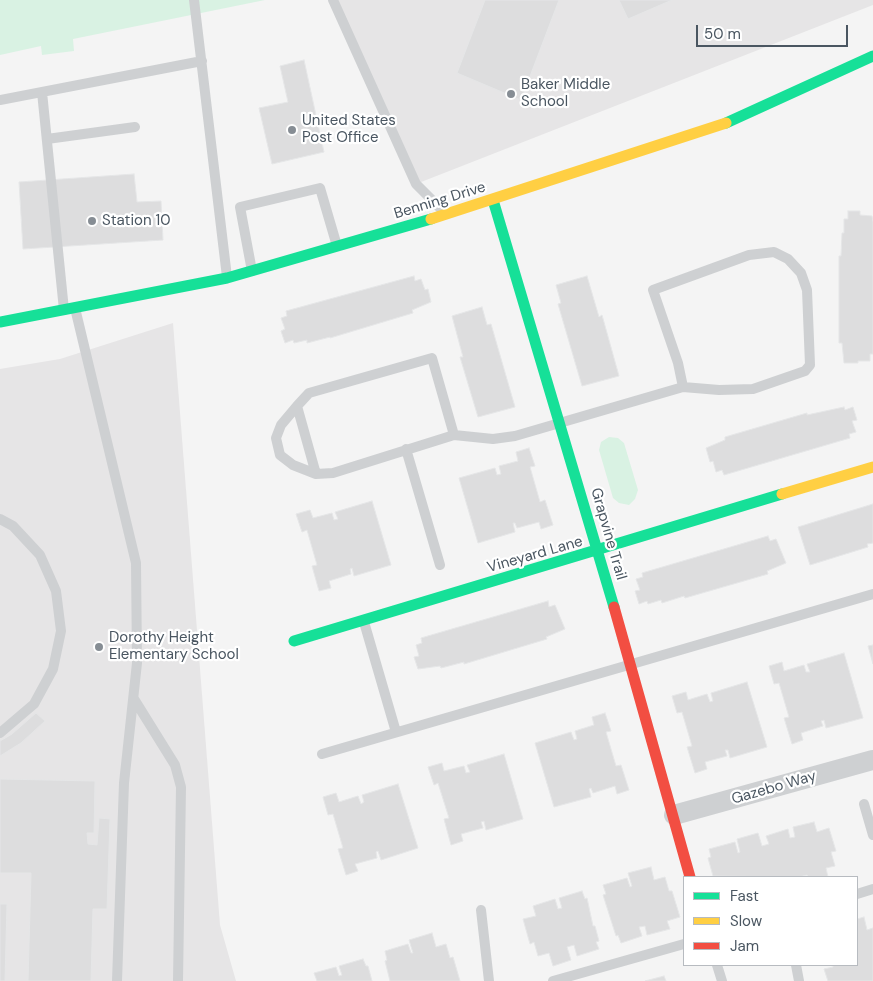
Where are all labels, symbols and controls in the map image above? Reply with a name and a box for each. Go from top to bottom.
scale bar [698,15,850,47]
text: 50 m [704,24,741,44]
place label: Baker Middle School [521,76,610,111]
marker: Baker Middle School [505,88,517,100]
place label: United States Post Office [302,112,396,147]
marker: United States Post Office [286,124,298,136]
street label: Benning Drive [392,179,488,223]
place label: Station 10 [102,212,170,230]
marker: Station 10 [86,215,98,227]
street label: Grapvine Trail [586,486,630,582]
street label: Vineyard Lane [485,533,585,577]
place label: Dorothy Height Elementary School [109,629,239,664]
marker: Dorothy Height Elementary School [93,641,105,653]
street label: Gazebo Way [730,767,818,809]
legend [683,876,858,966]
text: Fast [730,886,759,906]
text: Slow [730,911,762,931]
text: Jam [730,936,759,956]

